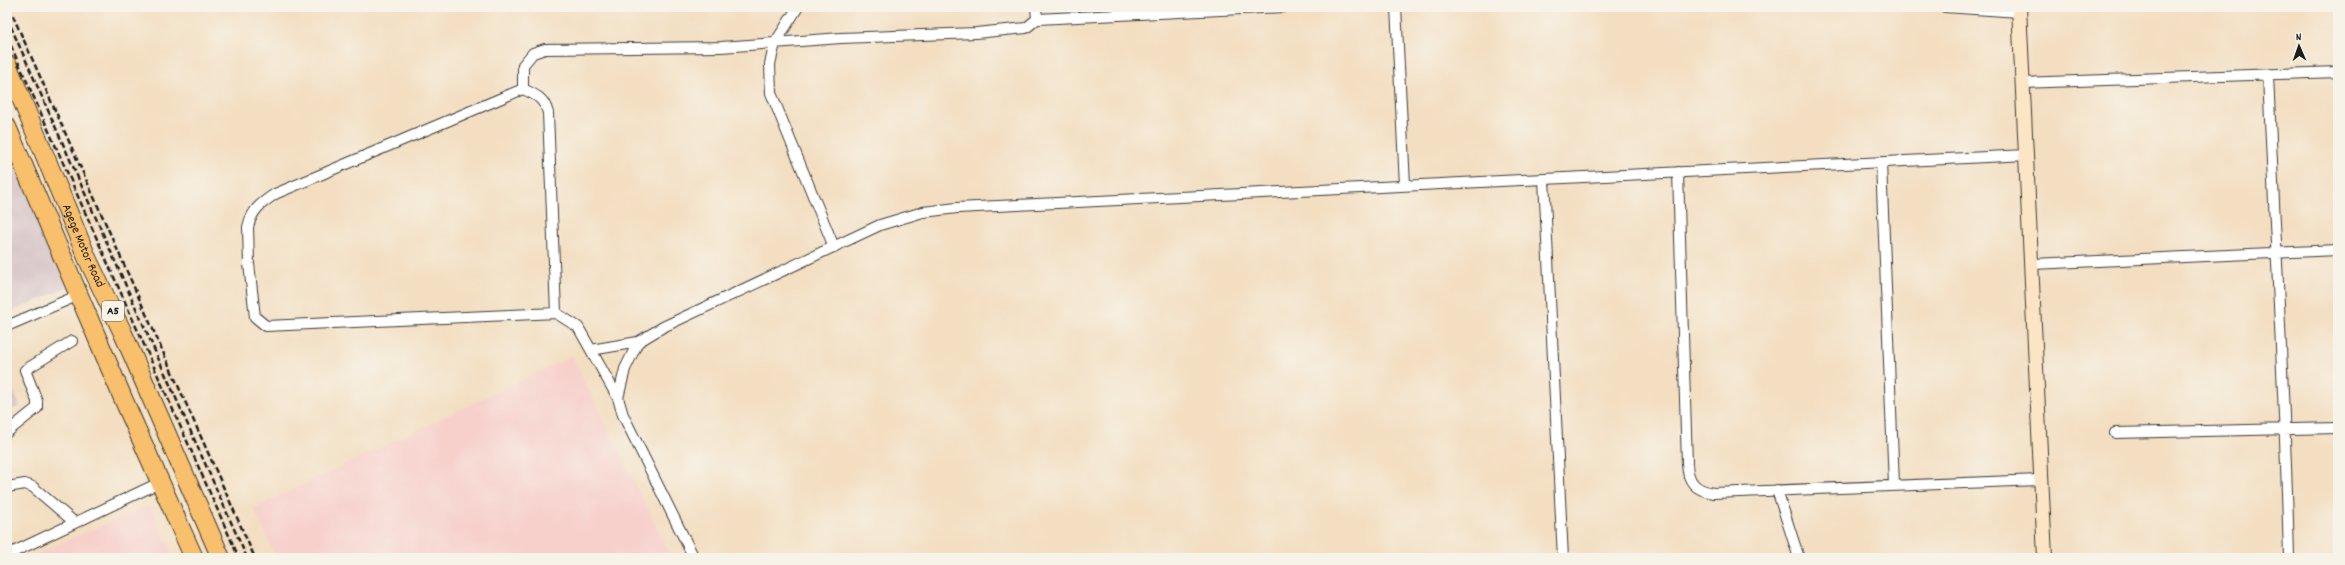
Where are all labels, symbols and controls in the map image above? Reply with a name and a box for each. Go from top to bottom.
north arrow [2279,26,2319,66]
text: N [2296,30,2302,46]
street label: Agege Motor Road [56,201,109,291]
road number: A5 [102,301,124,321]

